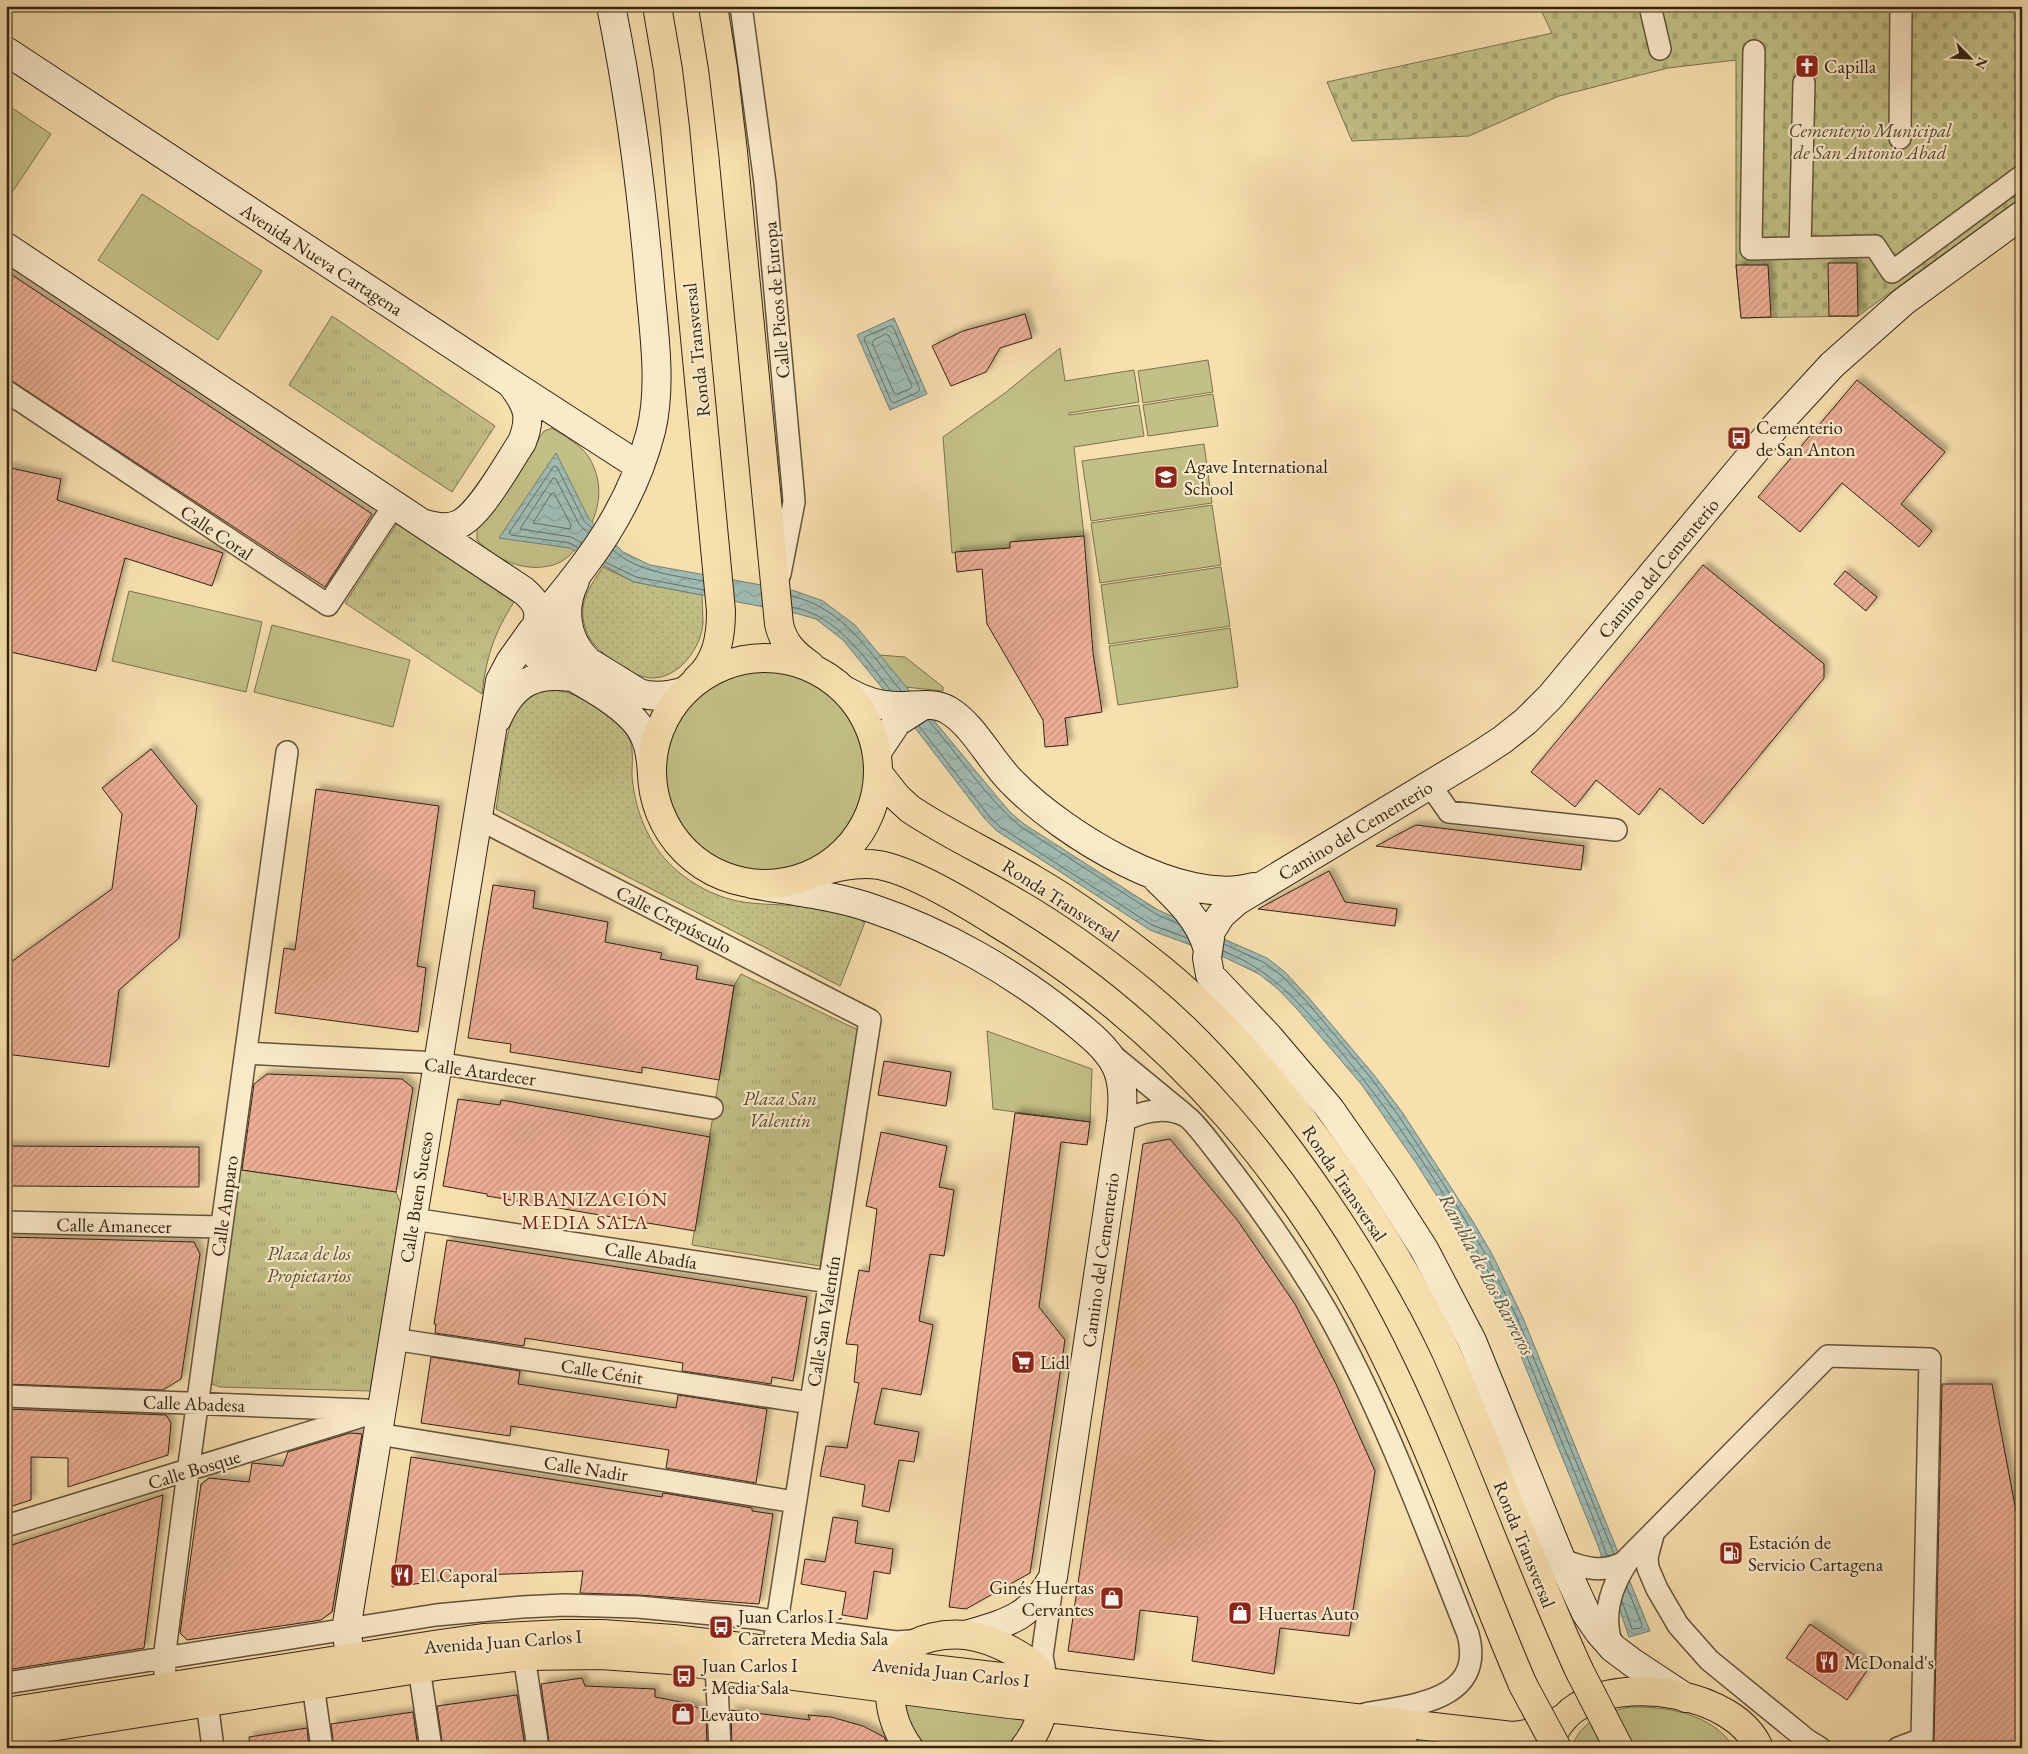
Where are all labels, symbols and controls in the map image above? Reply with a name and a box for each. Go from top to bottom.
north arrow [1946,32,1996,82]
church icon: Capilla [1794,53,1820,79]
place label: Capilla [1824,54,1877,79]
text: N [1971,54,1992,73]
park label: Cementerio Municipal de San Antonio Abad [1789,118,1952,165]
street label: Avenida Nueva Cartagena [235,197,408,322]
street label: Calle Picos de Europa [757,220,796,380]
street label: Ronda Transversal [677,281,716,418]
place label: Cementerio de San Anton [1756,415,1856,462]
bus stop icon: Cementerio de San Anton [1726,425,1752,451]
place label: Agave International School [1183,454,1328,501]
school or university icon: Agave International School [1153,464,1179,490]
street label: Camino del Cementerio [1592,493,1725,644]
street label: Calle Coral [175,499,258,566]
street label: Camino del Cementerio [1273,774,1437,886]
street label: Ronda Transversal [997,853,1124,948]
street label: Calle Crepúsculo [612,880,736,959]
street label: Calle Atardecer [423,1051,538,1092]
park label: Plaza San Valentín [743,1086,817,1133]
street label: Ronda Transversal [1297,1120,1393,1247]
street label: Calle Buen Suceso [394,1129,439,1265]
street label: Calle Amparo [205,1154,244,1258]
street label: Camino del Cementerio [1076,1171,1125,1349]
district label: URBANIZACIÓN MEDIA SALA [502,1186,668,1235]
water label: Rambla de Los Barreros [1433,1188,1541,1360]
street label: Calle Amanecer [56,1212,172,1239]
street label: Calle Abadía [603,1236,699,1275]
park label: Plaza de los Propietarios [267,1241,352,1288]
street label: Calle San Valentín [801,1254,846,1389]
supermarket icon: Lidl [1010,1349,1036,1375]
place label: Lidl [1040,1350,1070,1375]
street label: Calle Cénit [559,1353,645,1390]
street label: Calle Abadesa [142,1389,246,1418]
street label: Calle Bosque [145,1444,243,1495]
street label: Calle Nadir [542,1450,630,1488]
street label: Ronda Transversal [1488,1477,1562,1612]
place label: Estación de Servicio Cartagena [1748,1530,1884,1577]
fuel station icon: Estación de Servicio Cartagena [1718,1540,1744,1566]
restaurant icon: El Caporal [389,1562,415,1588]
place label: El Caporal [420,1563,498,1588]
place label: Ginés Huertas Cervantes [989,1575,1094,1622]
shop icon: Ginés Huertas Cervantes [1099,1585,1125,1611]
shop icon: Huertas Auto [1227,1600,1253,1626]
place label: Huertas Auto [1258,1601,1359,1626]
place label: Juan Carlos I - Carretera Media Sala [736,1604,889,1651]
bus stop icon: Juan Carlos I - Carretera Media Sala [708,1614,734,1640]
street label: Avenida Juan Carlos I [422,1623,583,1660]
restaurant icon: McDonald's [1814,1649,1840,1675]
place label: McDonald's [1844,1650,1934,1675]
street label: Avenida Juan Carlos I [870,1652,1032,1693]
place label: Juan Carlos I - Media Sala [700,1653,798,1700]
bus stop icon: Juan Carlos I - Media Sala [671,1663,697,1689]
shop icon: Levauto [670,1701,696,1727]
place label: Levauto [700,1702,760,1727]

